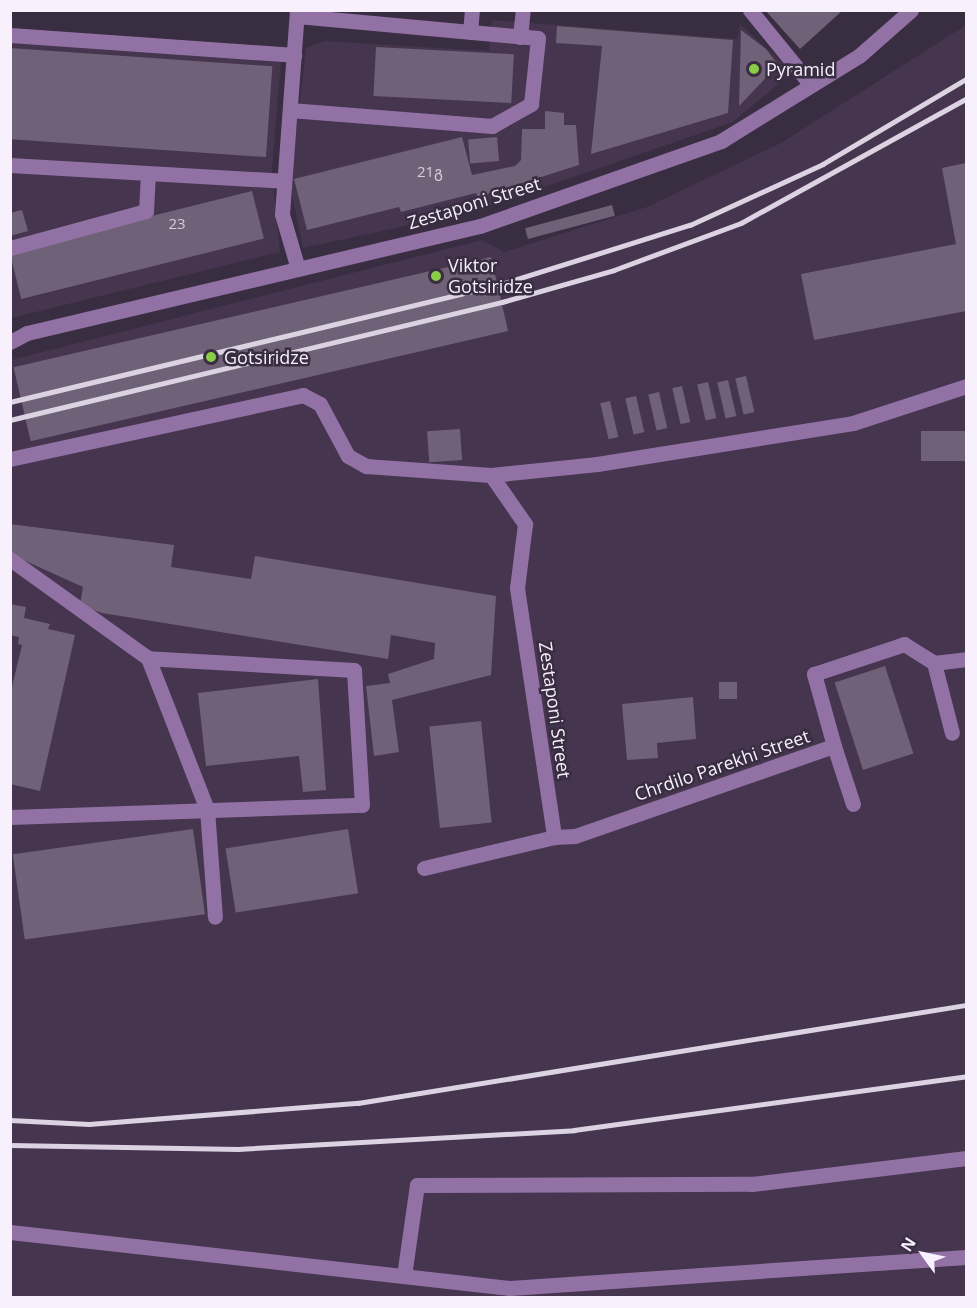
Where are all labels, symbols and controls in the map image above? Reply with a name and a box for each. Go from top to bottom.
place label: Pyramid [766,58,835,80]
marker: Pyramid [747,62,761,76]
house number: 21გ [417,163,443,181]
street label: Zestaponi Street [405,173,543,233]
house number: 23 [168,215,186,233]
place label: Viktor Gotsiridze [448,255,533,298]
marker: Viktor Gotsiridze [429,269,443,283]
place label: Gotsiridze [224,346,309,368]
marker: Gotsiridze [202,348,220,366]
street label: Zestaponi Street [535,640,575,780]
street label: Chrdilo Parekhi Street [632,725,812,805]
north arrow [893,1224,953,1284]
text: N [895,1233,921,1256]

